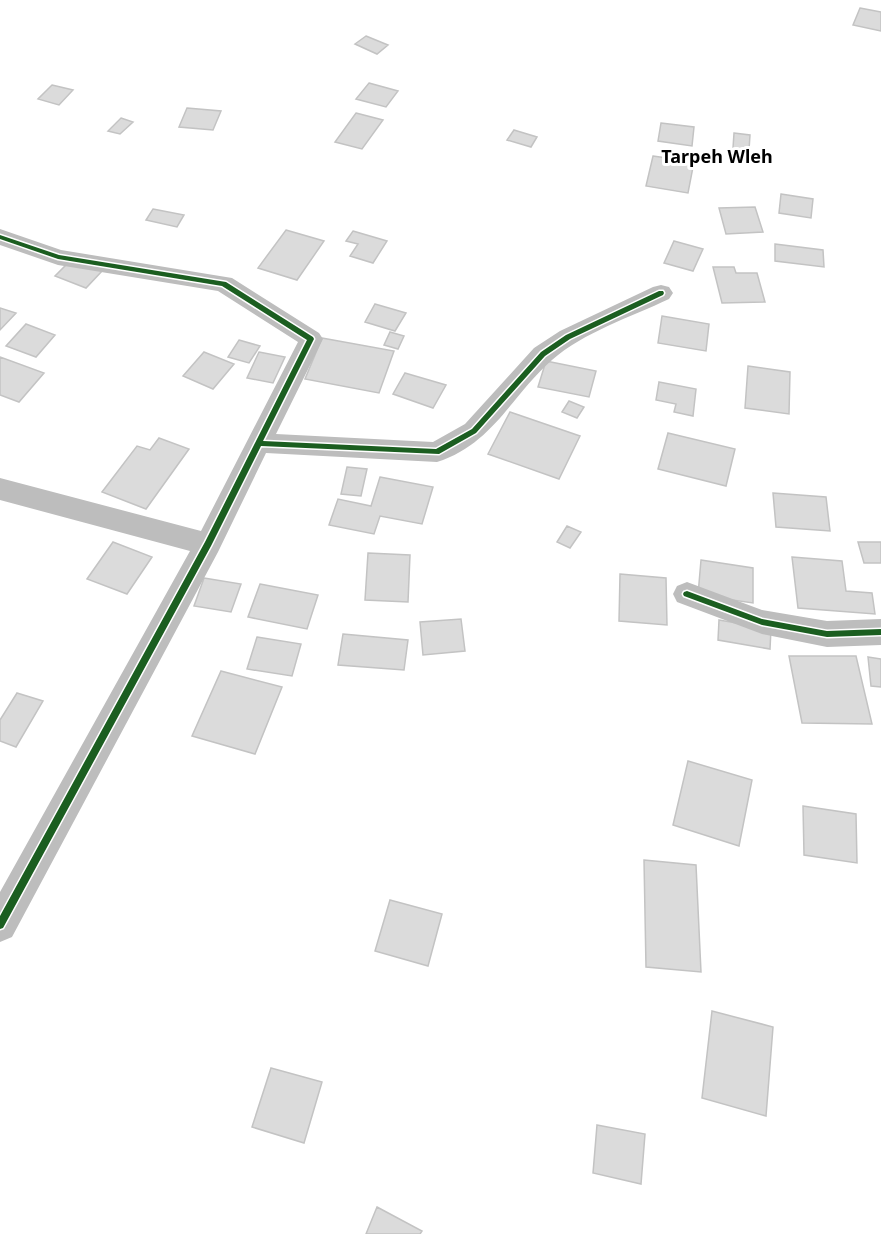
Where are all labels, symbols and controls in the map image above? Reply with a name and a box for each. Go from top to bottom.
district label: Tarpeh Wleh [661,144,773,168]

